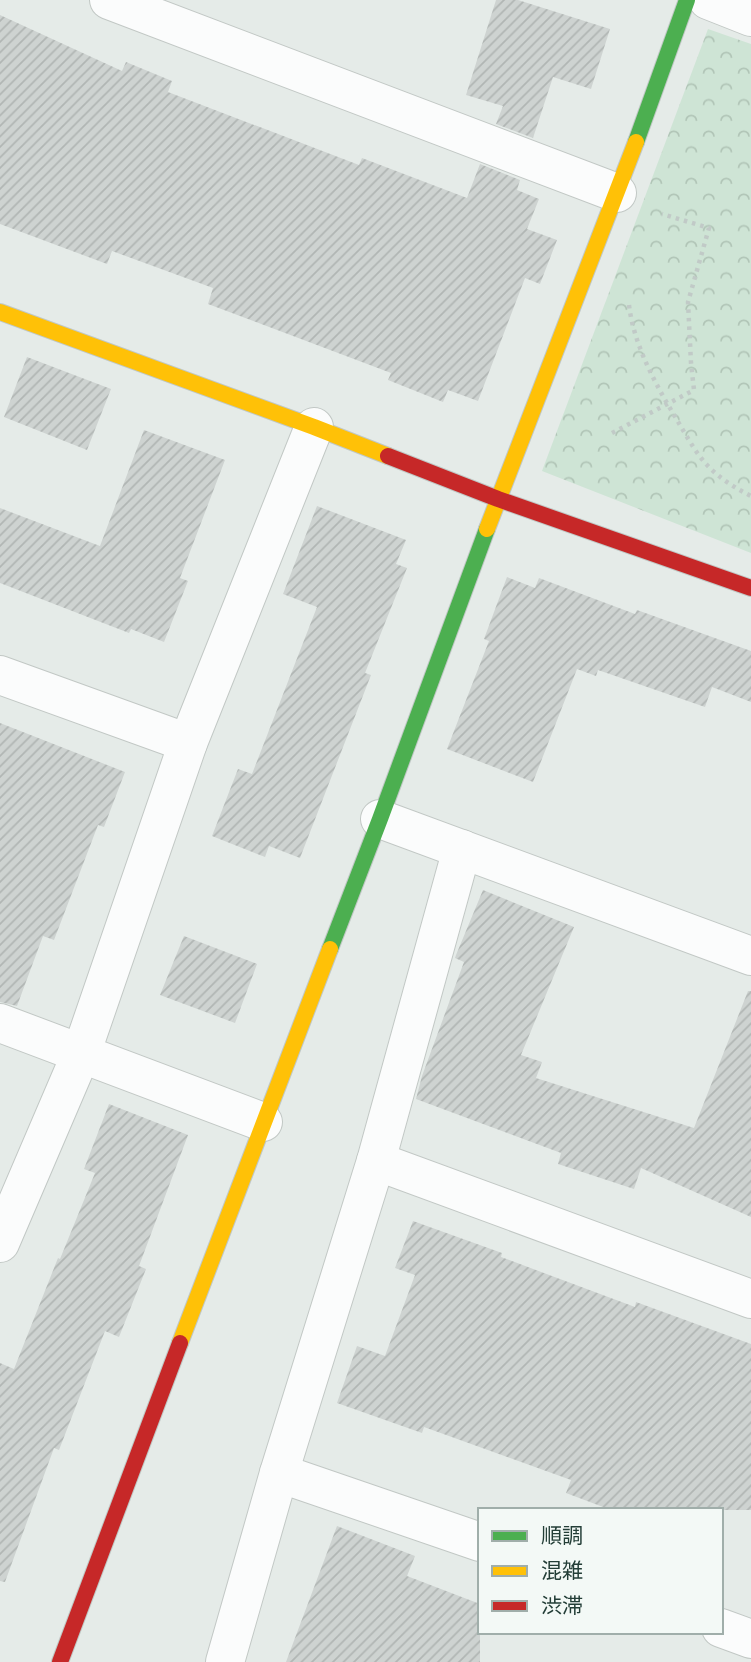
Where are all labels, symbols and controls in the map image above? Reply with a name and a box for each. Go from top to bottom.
legend [478,1508,723,1634]
text: 順調 [541,1521,583,1550]
text: 混雑 [541,1556,583,1585]
text: 渋滞 [541,1591,583,1620]

